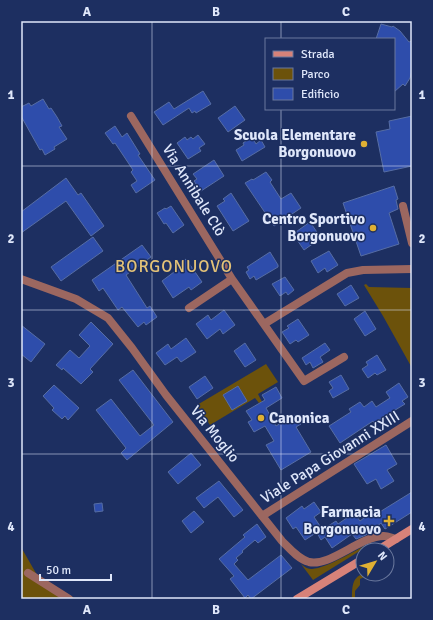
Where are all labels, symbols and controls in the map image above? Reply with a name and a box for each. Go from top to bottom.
text: A [83,4,92,20]
text: B [212,4,220,20]
text: C [342,4,350,20]
legend [265,38,395,110]
text: Strada [301,47,335,62]
text: Parco [301,67,330,82]
text: 1 [7,87,15,103]
text: Edificio [301,87,339,102]
text: 1 [418,87,426,103]
place label: Scuola Elementare Borgonuovo [234,126,356,161]
marker: Scuola Elementare Borgonuovo [359,139,369,149]
street label: Via Annibale Clò [159,141,230,239]
place label: Centro Sportivo Borgonuovo [262,210,365,245]
marker: Centro Sportivo Borgonuovo [368,223,378,233]
text: 2 [7,231,15,247]
text: 2 [418,231,426,247]
district label: BORGONUOVO [115,256,233,277]
text: 3 [7,375,15,391]
text: 3 [418,375,426,391]
street label: Via Moglio [187,402,243,466]
street label: Viale Papa Giovanni XXIII [257,407,403,507]
place label: Canonica [269,409,330,427]
marker: Canonica [256,413,266,423]
place label: Farmacia Borgonuovo [303,503,381,538]
marker: Farmacia Borgonuovo [384,516,394,526]
text: 4 [7,519,15,535]
text: 4 [418,519,426,535]
north arrow [355,542,395,582]
text: N [375,549,390,563]
scale bar [40,556,111,582]
text: 50 m [46,563,71,578]
text: A [83,602,92,618]
text: B [212,602,220,618]
text: C [342,602,350,618]

